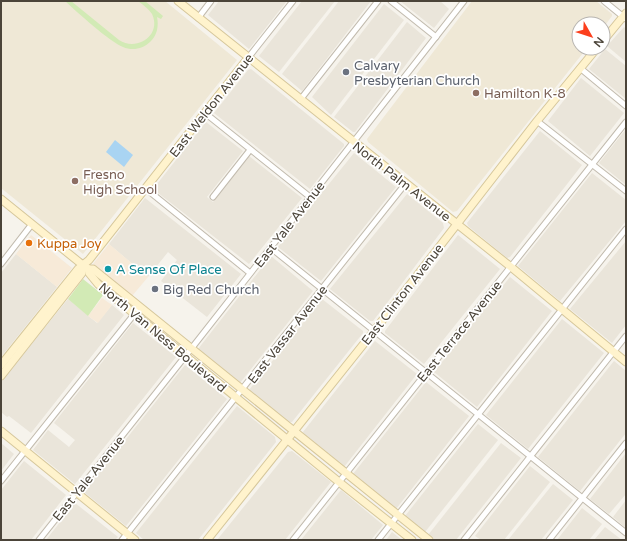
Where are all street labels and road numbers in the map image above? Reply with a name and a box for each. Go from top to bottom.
street label: East Weldon Avenue [166,51,257,161]
street label: North Palm Avenue [349,138,454,225]
street label: East Yale Avenue [251,178,328,271]
street label: East Clinton Avenue [358,241,447,348]
street label: East Terrace Avenue [414,278,506,386]
street label: North Van Ness Boulevard [95,280,230,396]
street label: East Vassar Avenue [244,282,331,387]
street label: East Yale Avenue [49,433,128,525]

